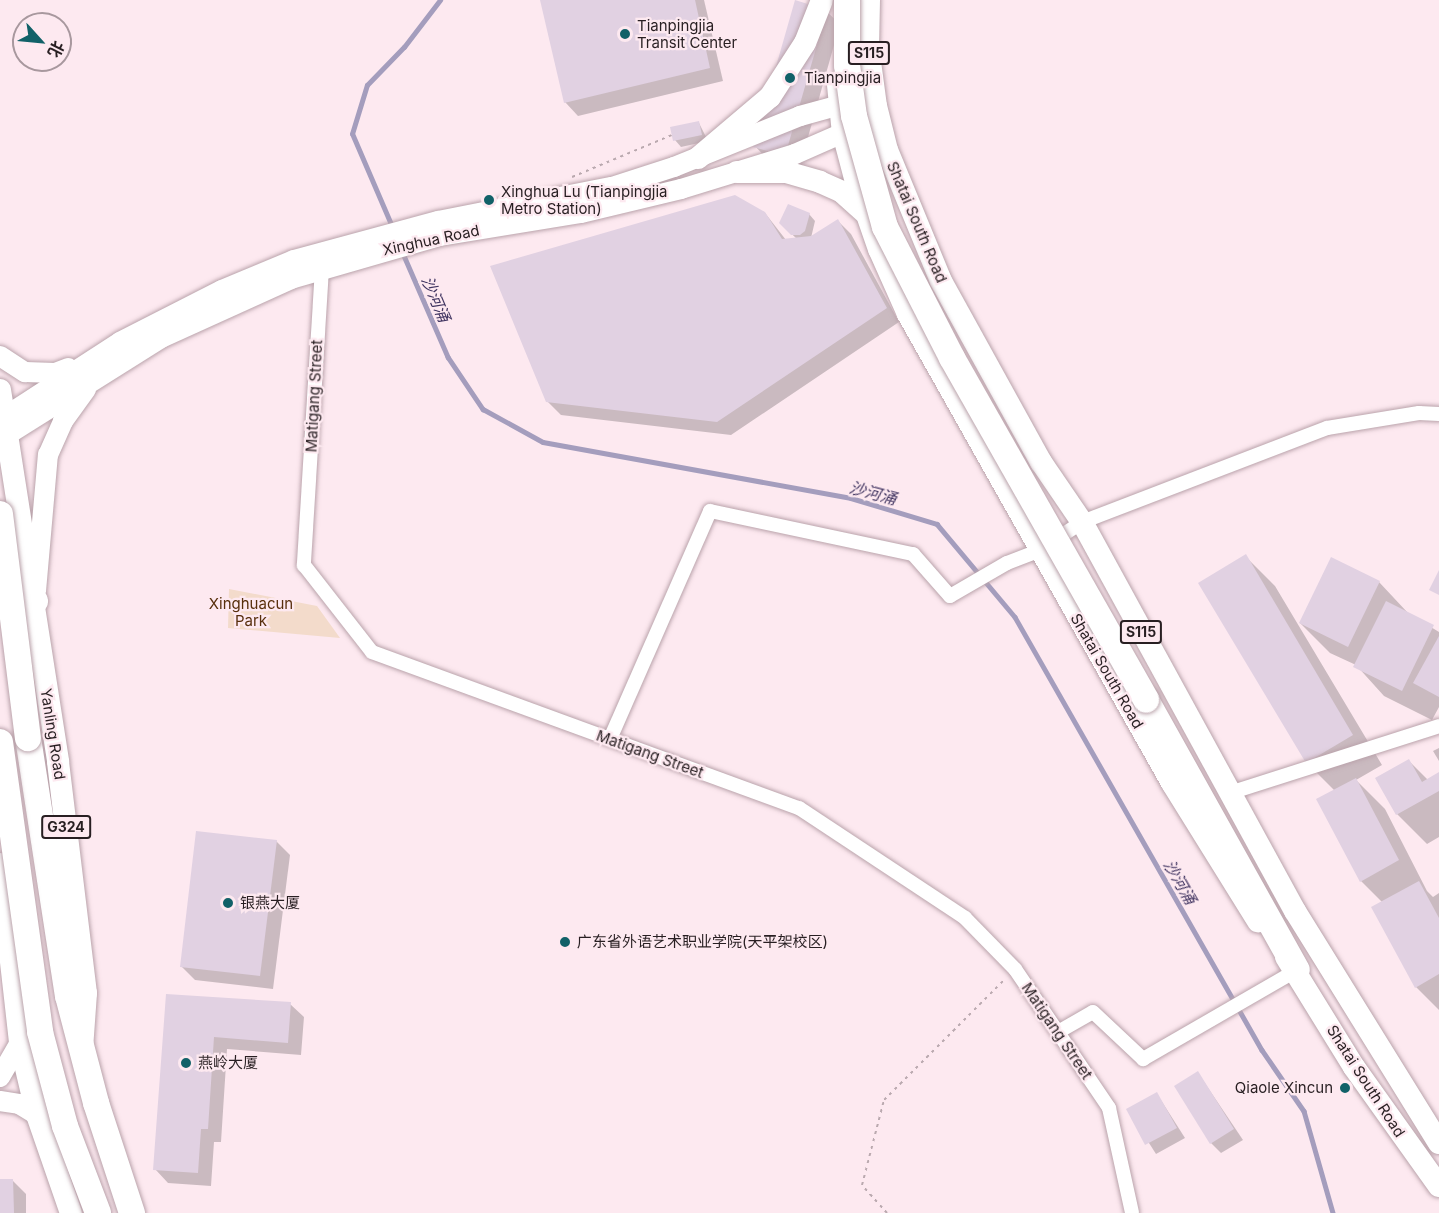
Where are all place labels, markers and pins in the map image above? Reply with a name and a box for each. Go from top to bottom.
place label: Tianpingjia Transit Center [637,16,737,51]
marker: Tianpingjia Transit Center [618,27,632,41]
marker: Tianpingjia [781,69,799,87]
place label: Tianpingjia [804,69,881,87]
place label: Xinghua Lu (Tianpingjia Metro Station) [501,182,668,217]
marker: Xinghua Lu (Tianpingjia Metro Station) [482,193,496,207]
place label: 银燕大厦 [240,894,300,912]
marker: 银燕大厦 [221,896,235,910]
place label: 广东省外语艺术职业学院(天平架校区) [577,933,828,951]
marker: 广东省外语艺术职业学院(天平架校区) [558,935,572,949]
place label: 燕岭大厦 [198,1054,258,1072]
marker: 燕岭大厦 [179,1056,193,1070]
place label: Qiaole Xincun [1235,1079,1333,1097]
marker: Qiaole Xincun [1338,1081,1352,1095]

